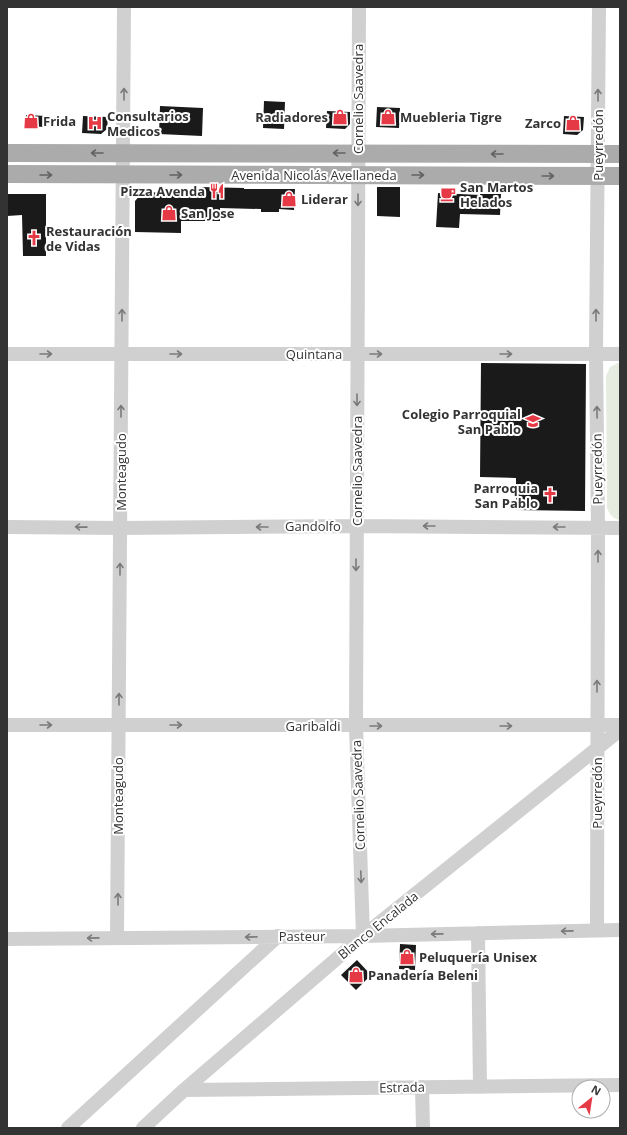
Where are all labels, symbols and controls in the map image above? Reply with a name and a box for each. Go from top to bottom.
street label: Cornelio Saavedra [349,44,367,154]
one-way arrow [120,88,127,101]
one-way arrow [594,89,602,102]
place label: Consultarios Medicos [107,107,189,140]
place label: Radiadores [255,108,328,126]
shop icon: Radiadores [331,108,349,126]
shop icon: Muebleria Tigre [379,108,397,126]
place label: Muebleria Tigre [400,108,502,126]
street label: Pueyrredón [589,109,607,181]
shop icon: Frida [22,112,40,130]
place label: Frida [43,112,76,130]
hospital icon: Consultarios Medicos [86,114,104,132]
place label: Zarco [525,114,561,132]
shop icon: Zarco [564,114,582,132]
one-way arrow [91,149,104,157]
one-way arrow [333,149,346,157]
one-way arrow [491,150,504,158]
street label: Avenida Nicolás Avellaneda [231,166,397,184]
one-way arrow [39,171,52,179]
one-way arrow [169,171,182,179]
one-way arrow [411,171,424,179]
one-way arrow [541,172,554,180]
place label: San Martos Helados [460,178,533,211]
place label: Pizza Avenda [120,182,205,200]
restaurant icon: Pizza Avenda [208,182,226,200]
cafe icon: San Martos Helados [439,185,457,203]
shop icon: Liderar [280,190,298,208]
place label: Liderar [301,190,348,208]
one-way arrow [354,193,362,206]
shop icon: San Jose [160,204,178,222]
place label: San Jose [181,204,235,222]
place label: Restauración de Vidas [46,222,132,255]
church icon: Restauración de Vidas [25,229,43,247]
one-way arrow [118,309,126,322]
one-way arrow [592,309,600,322]
street label: Quintana [286,345,342,363]
one-way arrow [39,350,52,358]
one-way arrow [169,350,182,358]
one-way arrow [369,350,382,358]
one-way arrow [499,350,512,358]
one-way arrow [353,393,361,406]
one-way arrow [117,405,125,418]
place label: Colegio Parroquial San Pablo [402,405,521,438]
one-way arrow [593,406,601,419]
school or university icon: Colegio Parroquial San Pablo [524,412,542,430]
street label: Cornelio Saavedra [348,416,366,526]
street label: Monteagudo [112,433,130,511]
street label: Pueyrredón [587,433,607,505]
place label: Parroquia San Pablo [474,479,538,512]
church icon: Parroquia San Pablo [541,486,559,504]
street label: Gandolfo [285,517,341,535]
one-way arrow [423,522,436,530]
one-way arrow [75,523,88,531]
one-way arrow [256,523,269,531]
one-way arrow [553,523,566,531]
one-way arrow [594,550,602,563]
one-way arrow [352,558,360,571]
one-way arrow [116,563,124,576]
one-way arrow [593,680,601,693]
one-way arrow [115,693,123,706]
street label: Garibaldi [286,717,340,735]
one-way arrow [39,721,52,729]
one-way arrow [169,721,182,729]
one-way arrow [369,722,382,730]
one-way arrow [499,722,512,730]
street label: Cornelio Saavedra [347,740,369,850]
street label: Monteagudo [109,757,127,835]
street label: Pueyrredón [588,757,606,829]
one-way arrow [358,870,365,883]
street label: Blanco Encalada [334,887,422,963]
one-way arrow [114,893,122,906]
street label: Pasteur [279,927,326,945]
one-way arrow [561,927,574,935]
one-way arrow [431,930,444,938]
one-way arrow [245,933,258,940]
one-way arrow [87,934,100,942]
shop icon: Peluquería Unisex [398,948,416,966]
place label: Peluquería Unisex [419,948,537,966]
shop icon: Panadería Beleni [347,966,365,984]
place label: Panadería Beleni [368,966,478,984]
street label: Estrada [379,1078,425,1096]
north arrow [571,1079,611,1119]
text: N [589,1081,604,1099]

